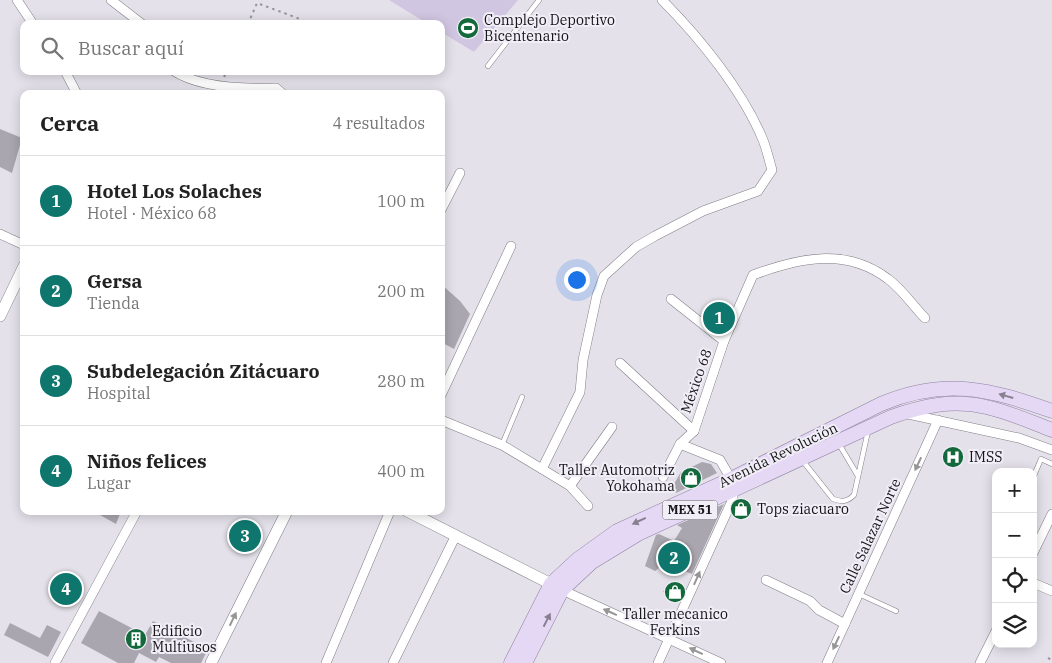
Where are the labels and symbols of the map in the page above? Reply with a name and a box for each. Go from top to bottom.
place label: Complejo Deportivo Bicentenario [484,11,615,45]
sports icon: Complejo Deportivo Bicentenario [456,16,480,40]
your location [564,267,590,293]
pin: 1 [703,299,735,337]
street label: México 68 [677,346,715,416]
one-way arrow [998,391,1013,399]
street label: Avenida Revolución [716,418,840,492]
hospital icon: IMSS [941,445,965,469]
place label: IMSS [969,448,1002,466]
one-way arrow [914,457,922,471]
place label: Taller Automotriz Yokohama [559,461,675,495]
shop icon: Taller Automotriz Yokohama [679,466,703,490]
street label: Calle Salazar Norte [835,475,905,597]
shop icon: Tops ziacuaro [729,497,753,521]
road number: MEX 51 [662,500,718,520]
place label: Tops ziacuaro [757,500,849,518]
pin: 3 [229,517,261,555]
one-way arrow [632,517,646,525]
pin: 2 [658,539,690,577]
pin: 4 [50,570,82,608]
one-way arrow [694,571,702,585]
shop icon: Taller mecanico Ferkins [663,580,687,604]
place label: Taller mecanico Ferkins [622,605,728,639]
one-way arrow [603,607,617,615]
one-way arrow [229,612,237,627]
one-way arrow [543,612,551,627]
place label: Edificio Multiusos [152,622,217,656]
building icon: Edificio Multiusos [124,627,148,651]
one-way arrow [831,636,839,650]
one-way arrow [689,647,703,655]

